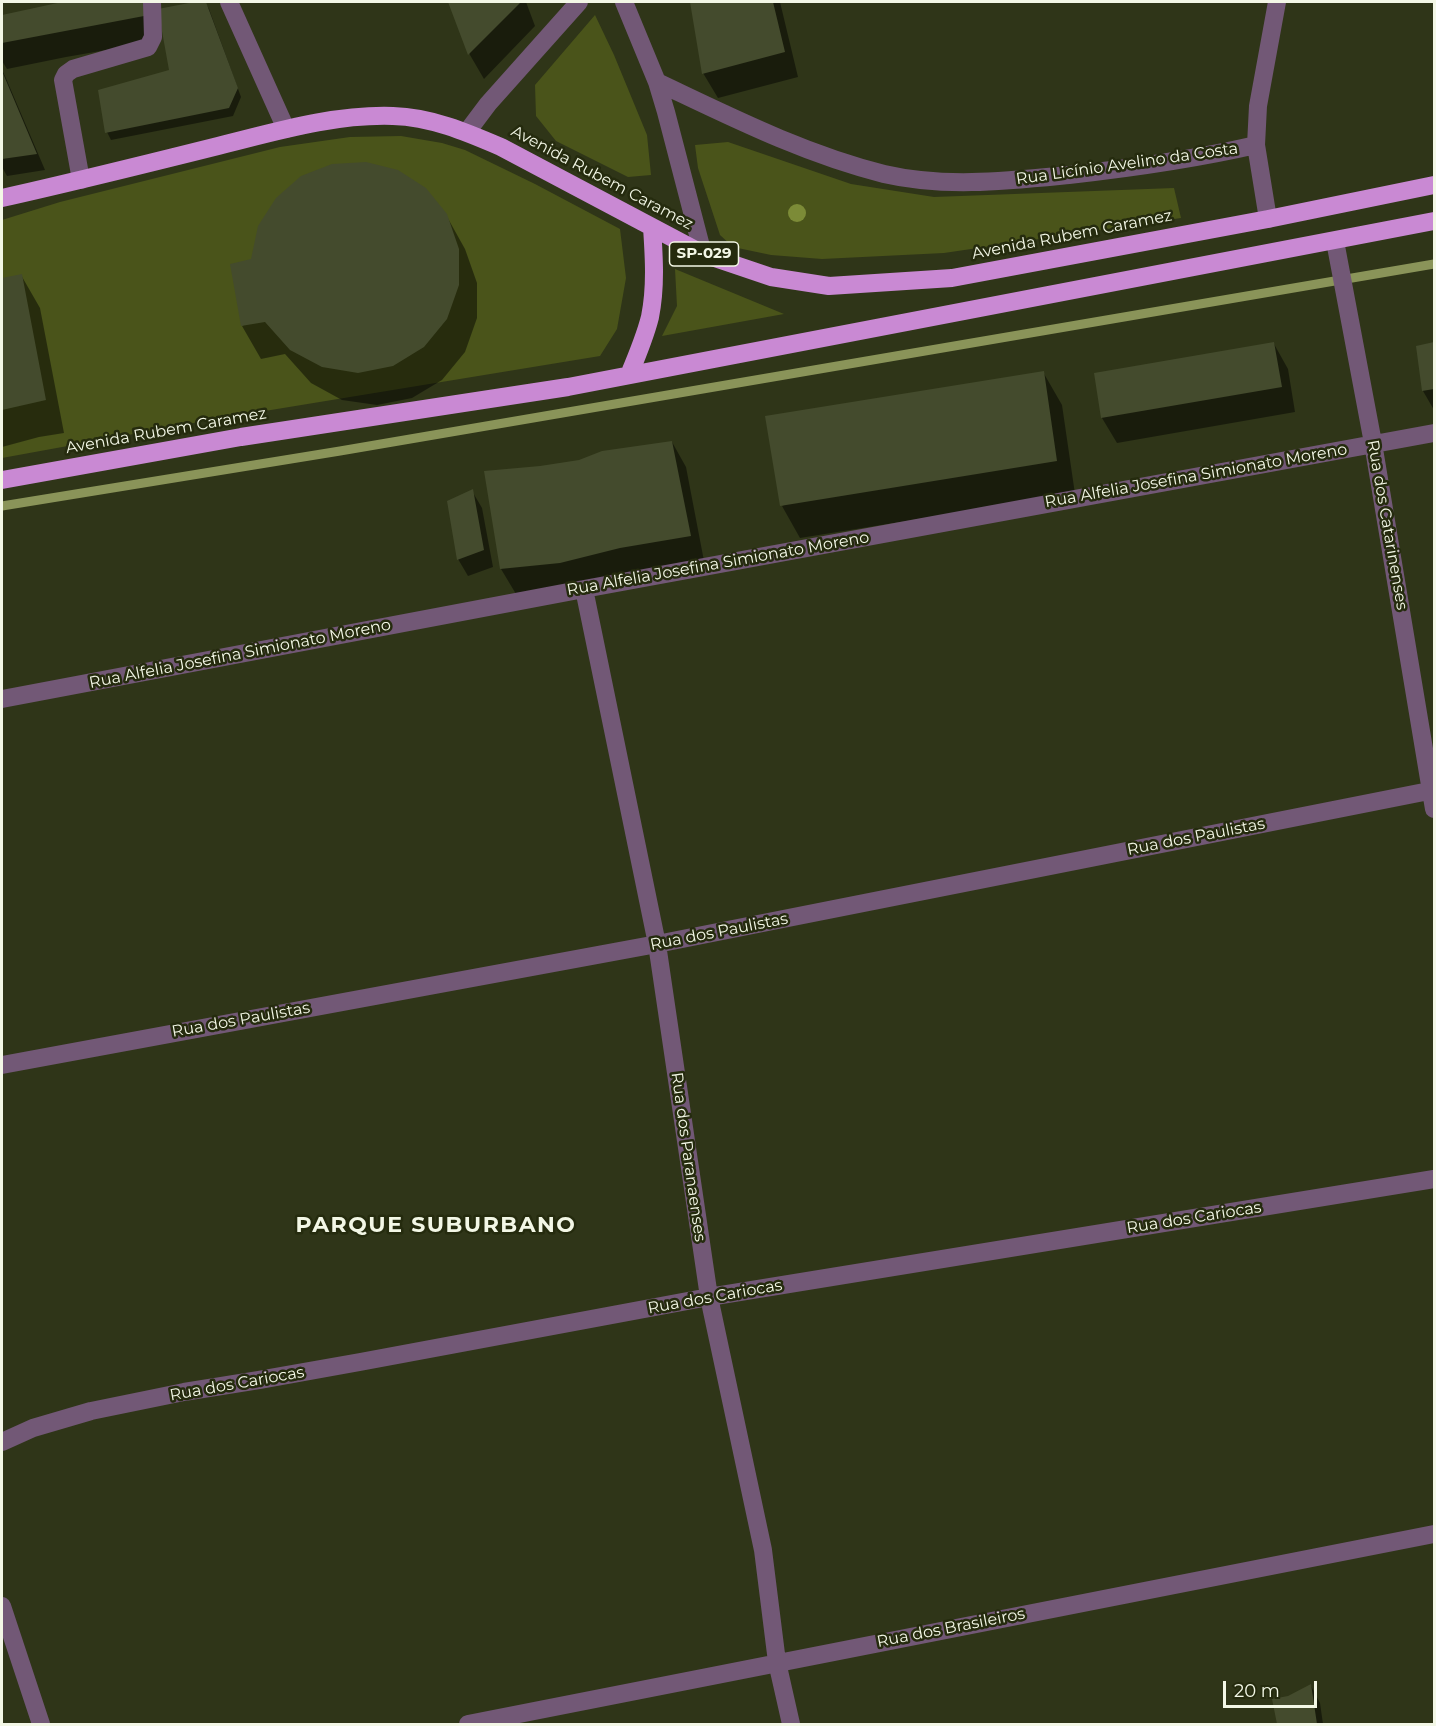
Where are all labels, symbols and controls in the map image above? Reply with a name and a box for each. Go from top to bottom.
street label: Avenida Rubem Caramez [508,122,696,234]
street label: Rua Licínio Avelino da Costa [1015,139,1239,189]
street label: Avenida Rubem Caramez [970,206,1174,264]
road number: SP-029 [670,242,738,266]
street label: Avenida Rubem Caramez [64,404,268,458]
street label: Rua dos Catarinenses [1363,439,1411,611]
street label: Rua Alfelia Josefina Simionato Moreno [1043,440,1349,512]
street label: Rua Alfelia Josefina Simionato Moreno [565,528,871,600]
street label: Rua Alfelia Josefina Simionato Moreno [88,615,392,693]
street label: Rua dos Paulistas [1125,814,1267,860]
street label: Rua dos Paulistas [648,909,790,955]
street label: Rua dos Paulistas [170,998,312,1042]
street label: Rua dos Paranaenses [667,1071,709,1243]
street label: Rua dos Cariocas [1125,1198,1263,1238]
district label: PARQUE SUBURBANO [296,1213,576,1239]
street label: Rua dos Cariocas [646,1276,784,1318]
street label: Rua dos Cariocas [168,1363,306,1405]
street label: Rua dos Brasileiros [875,1604,1027,1652]
scale bar [1226,1669,1320,1707]
text: 20 m [1234,1680,1280,1702]

